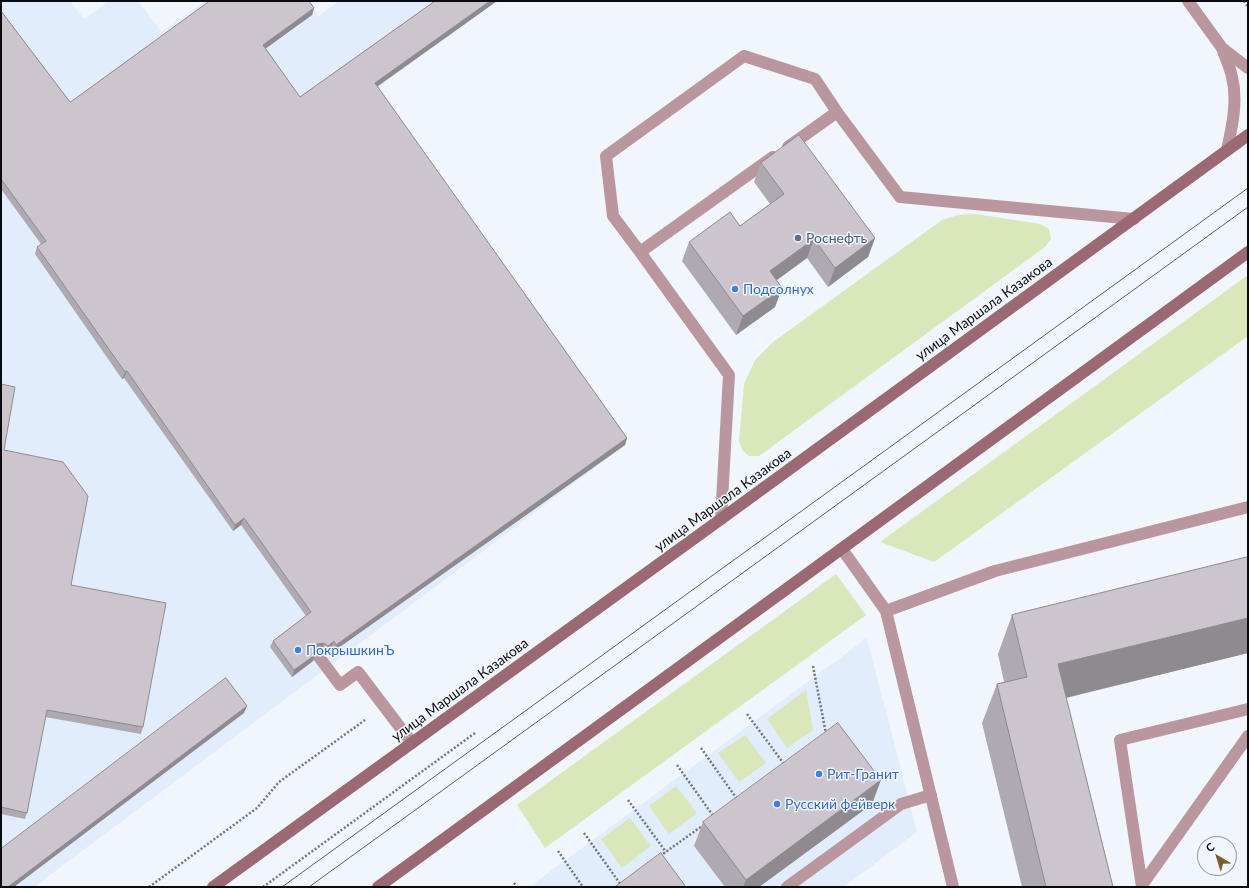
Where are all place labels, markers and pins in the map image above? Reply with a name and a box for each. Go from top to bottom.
place label: Роснефть [806,230,867,246]
marker: Роснефть [793,233,803,243]
place label: Подсолнух [743,281,814,297]
marker: Подсолнух [730,284,740,294]
place label: ПокрышкинЪ [306,642,394,658]
marker: ПокрышкинЪ [293,645,303,655]
place label: Рит-Гранит [827,766,899,782]
marker: Рит-Гранит [814,769,824,779]
place label: Русский фейверк [785,796,895,812]
marker: Русский фейверк [772,799,782,809]

